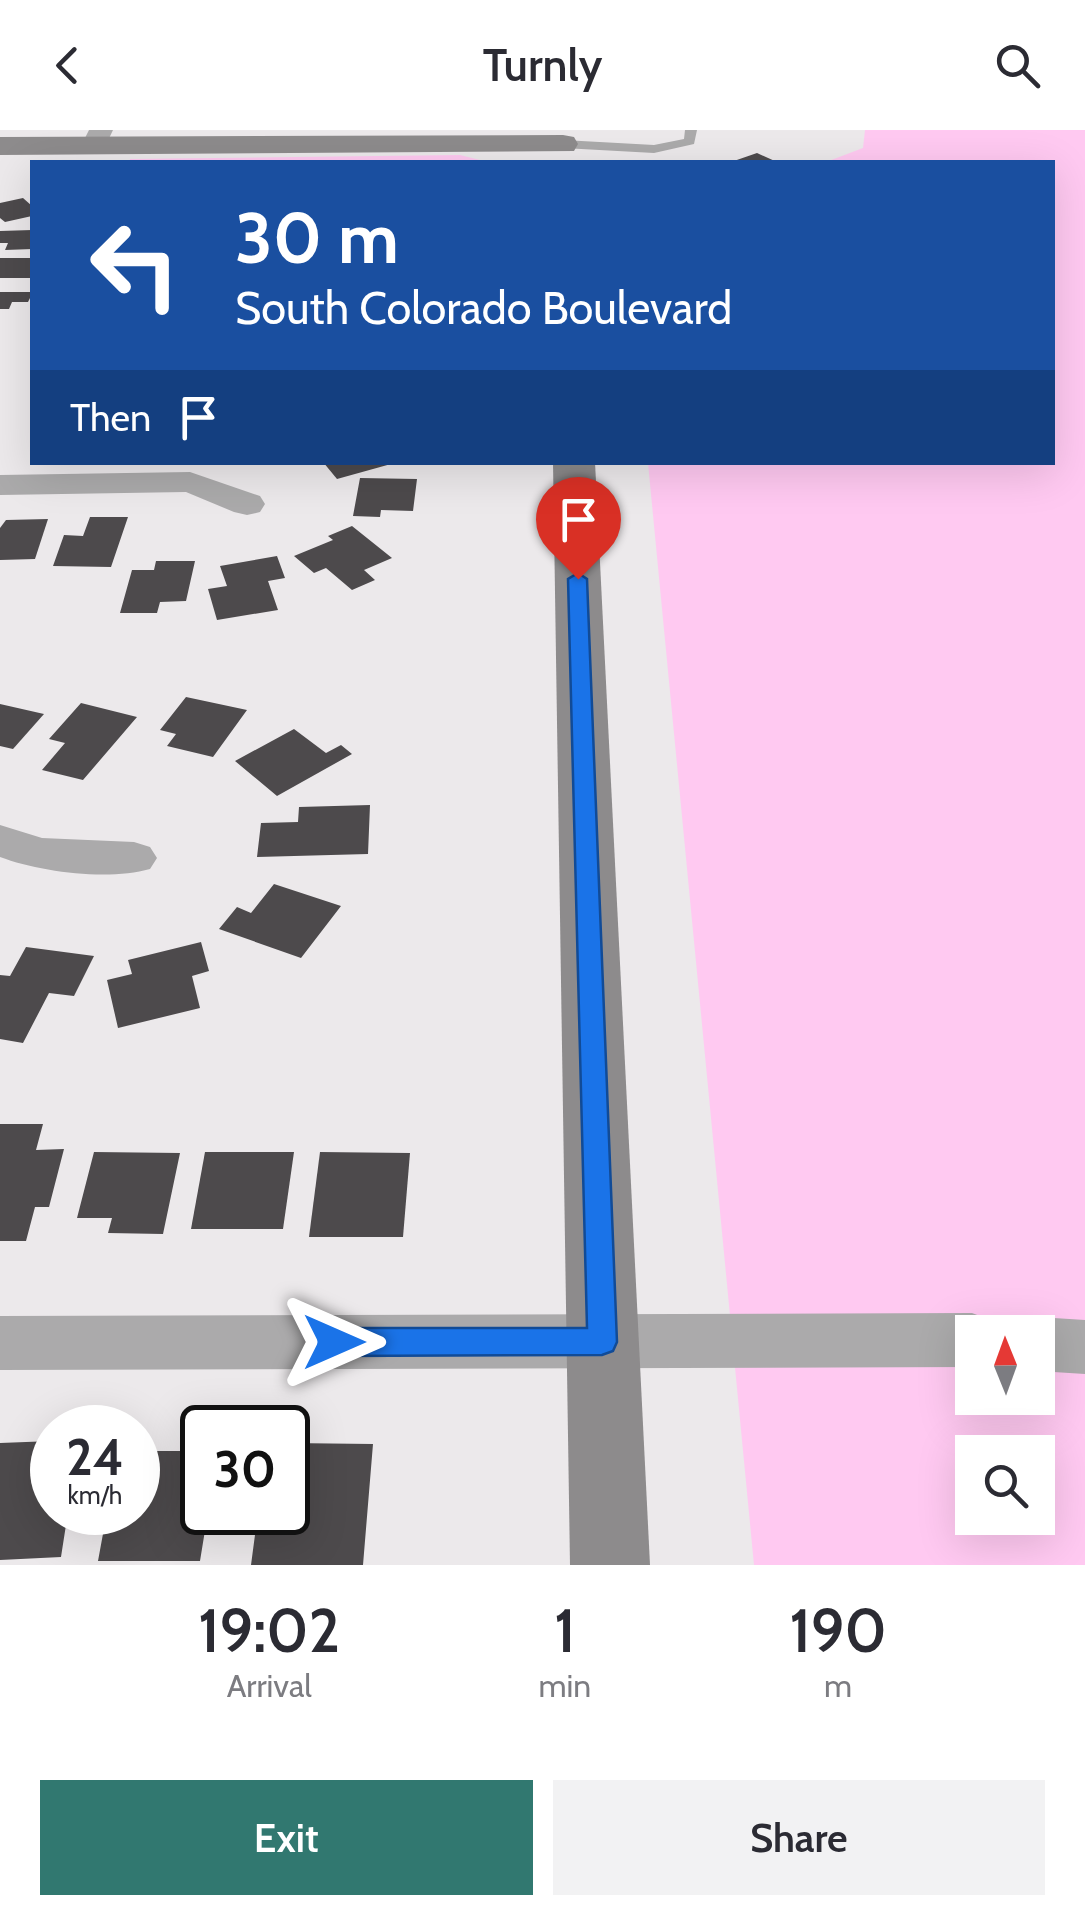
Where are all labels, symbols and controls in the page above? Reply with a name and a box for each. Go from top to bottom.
icon: back [40,38,95,93]
text: Turnly [483,38,602,92]
icon: search [990,38,1045,93]
text: 30 m [235,195,399,281]
icon: left [70,200,200,330]
text: South Colorado Boulevard [235,281,732,335]
icon: arrive [171,390,226,445]
text: Then [70,394,151,441]
pin [536,477,621,580]
icon: arrive [551,492,606,547]
position arrow [282,1290,386,1394]
north arrow [955,1315,1055,1415]
map controls [955,1315,1055,1535]
speed limit sign: 30 [180,1405,310,1535]
text: 24 [66,1427,124,1488]
button: search [955,1435,1055,1535]
text: km/h [68,1480,122,1510]
text: 19:02 [198,1594,340,1667]
text: 1 [554,1594,575,1667]
text: 190 [789,1594,887,1667]
text: Arrival [227,1666,312,1705]
text: min [538,1666,591,1705]
text: m [824,1666,852,1705]
button: Exit [40,1780,533,1895]
button: Share [553,1780,1045,1895]

